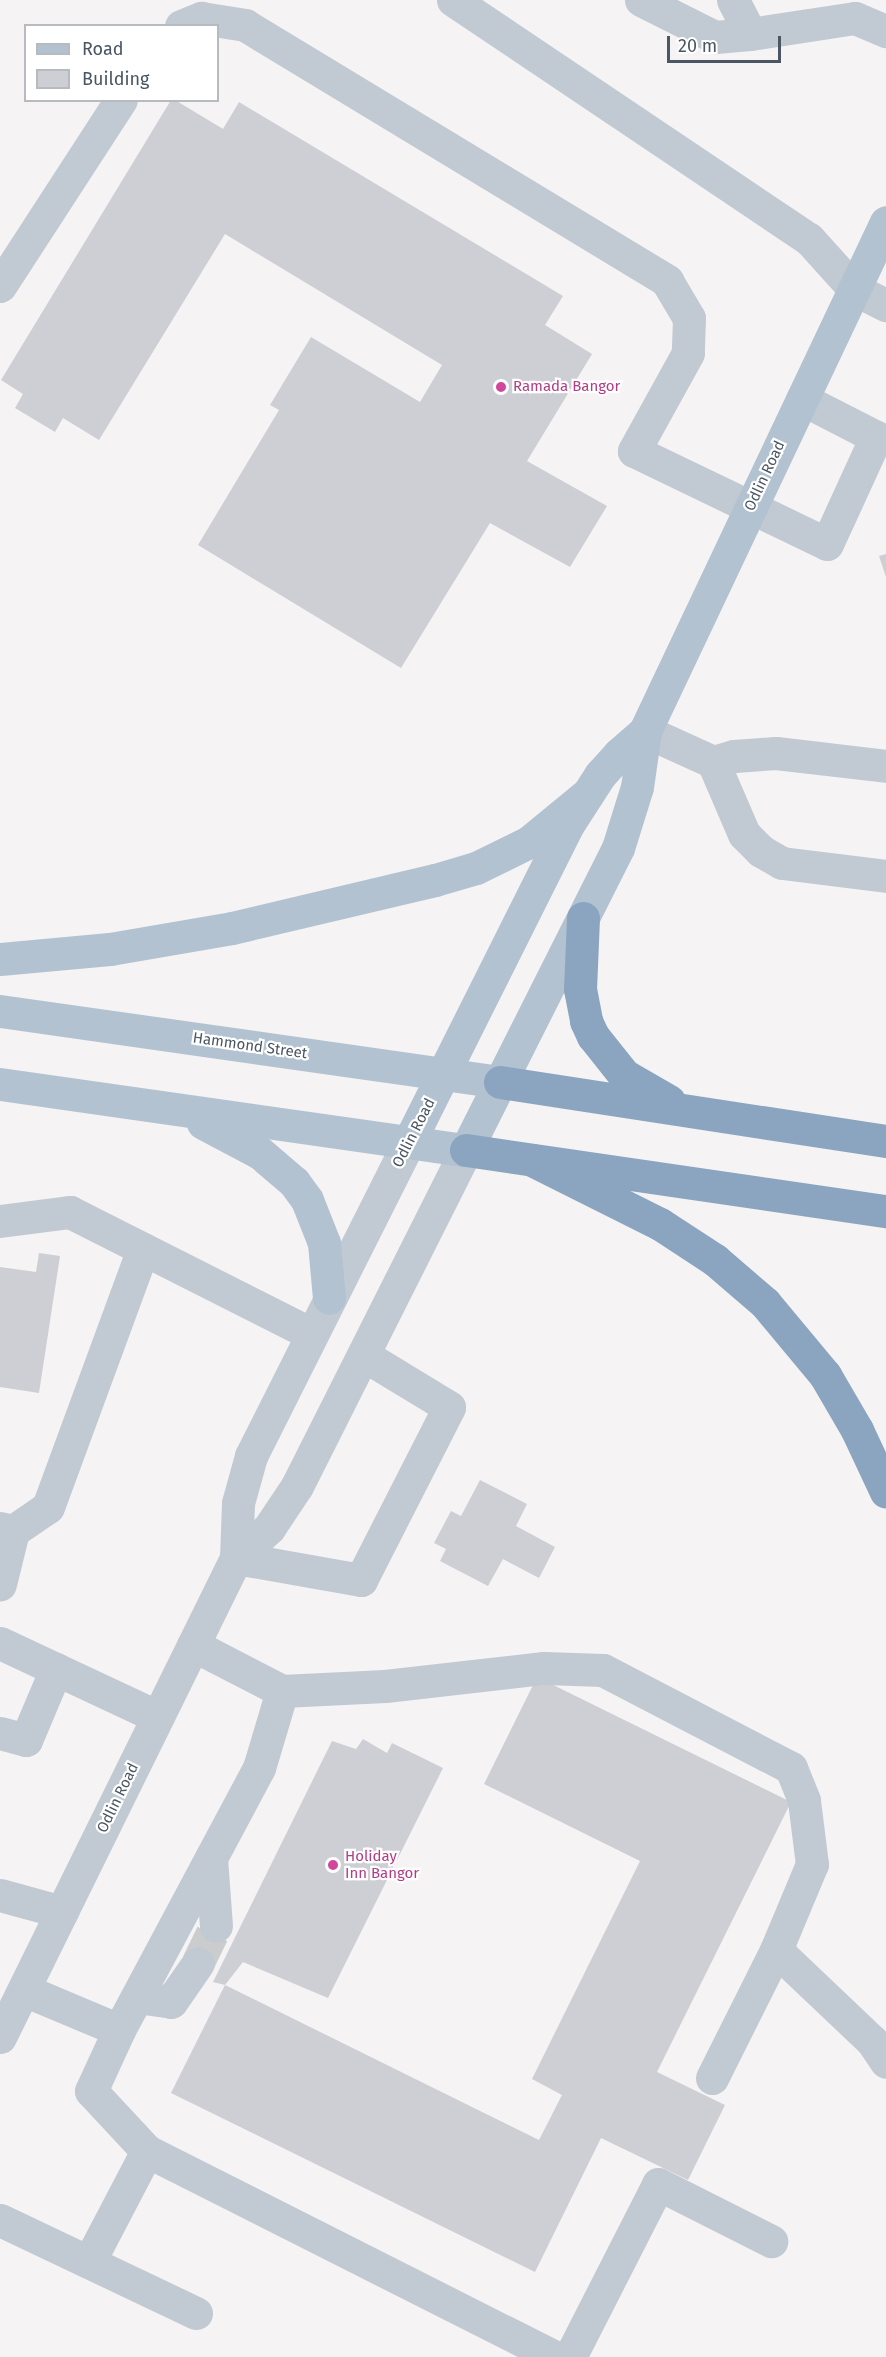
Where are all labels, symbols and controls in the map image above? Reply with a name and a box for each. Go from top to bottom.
legend [24,24,219,102]
scale bar [670,24,784,62]
text: 20 m [678,35,717,57]
text: Road [82,38,124,60]
text: Building [82,68,149,90]
place label: Ramada Bangor [513,378,620,396]
marker: Ramada Bangor [494,380,508,394]
street label: Odlin Road [741,438,789,514]
street label: Hammond Street [192,1029,308,1063]
street label: Odlin Road [389,1095,439,1171]
street label: Odlin Road [93,1760,143,1836]
place label: Holiday Inn Bangor [345,1847,419,1882]
marker: Holiday Inn Bangor [326,1858,340,1872]

